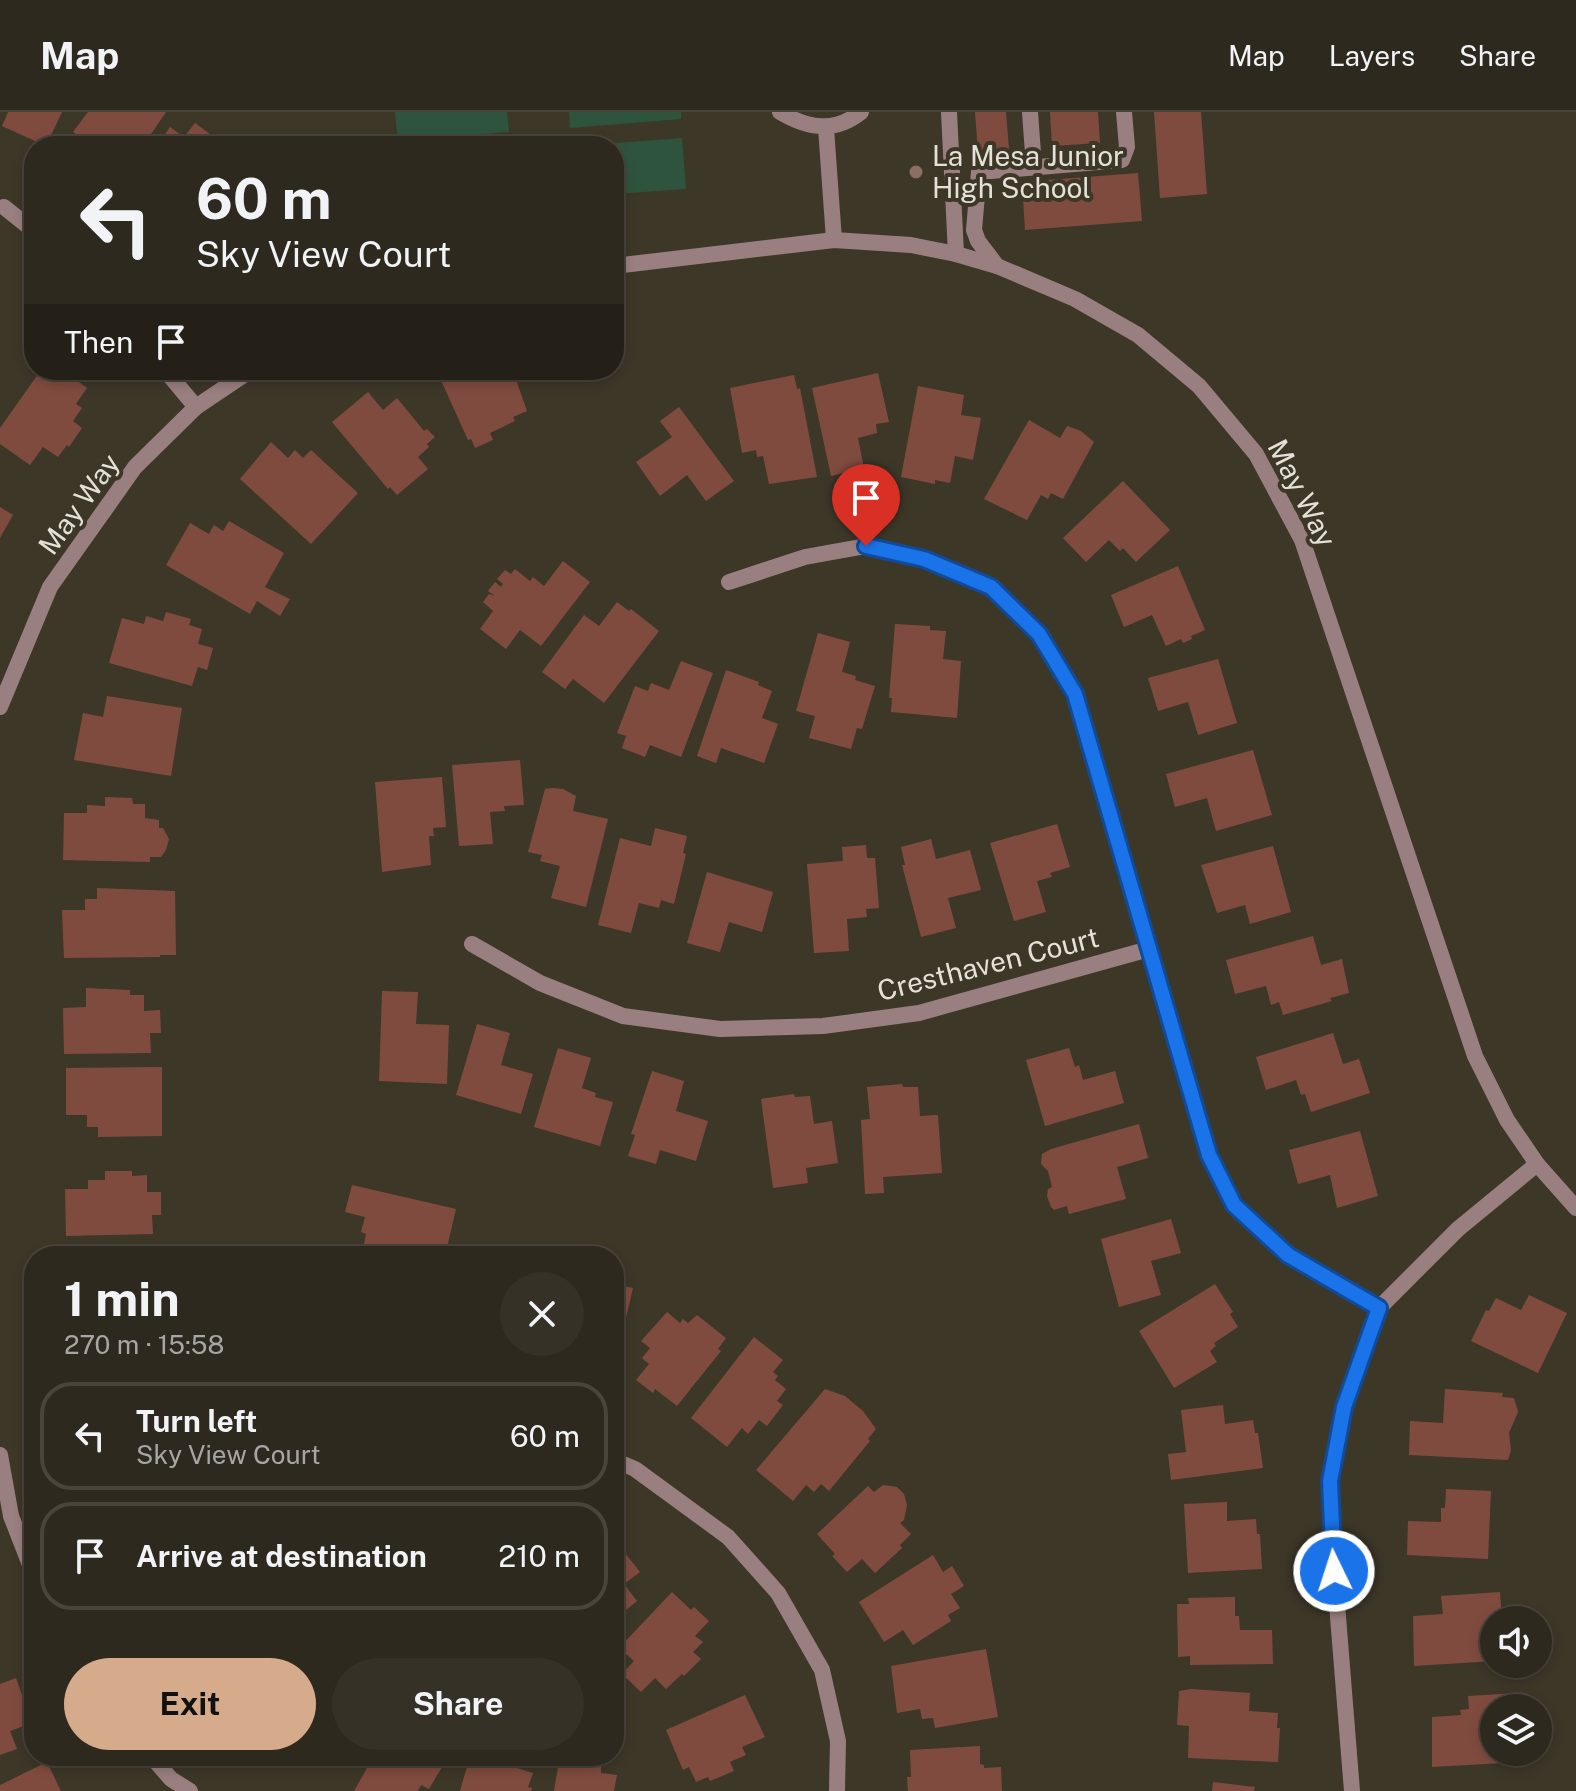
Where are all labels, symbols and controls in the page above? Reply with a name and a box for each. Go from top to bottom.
text: Map [40,33,119,78]
text: Map [1228,39,1285,72]
text: Layers [1329,39,1415,72]
text: Share [1459,39,1536,72]
place label: La Mesa Junior High School [932,139,1124,204]
marker: La Mesa Junior High School [907,163,925,181]
text: 60 m [196,166,332,232]
icon: left [64,168,168,272]
text: Sky View Court [196,233,452,275]
icon: arrive [149,320,193,364]
text: Then [64,324,133,360]
street label: May Way [1261,433,1344,552]
street label: May Way [31,447,126,560]
pin [832,464,900,546]
icon: arrive [844,476,888,520]
street label: Cresthaven Court [874,920,1102,1007]
text: 1 min [64,1270,180,1327]
button: close [500,1272,584,1356]
text: 270 m · 15:58 [64,1329,224,1360]
text: Turn left [136,1403,257,1439]
icon: left [68,1414,112,1458]
text: 60 m [510,1418,580,1454]
text: Sky View Court [136,1439,321,1470]
position arrow [1292,1529,1376,1613]
icon: arrive [68,1534,112,1578]
text: Arrive at destination [136,1538,427,1574]
text: 210 m [498,1538,580,1574]
map controls [1480,1606,1552,1766]
button: sound [1480,1606,1552,1678]
button: Exit [64,1658,316,1750]
button: Share [332,1658,584,1750]
button: layers [1480,1694,1552,1766]

